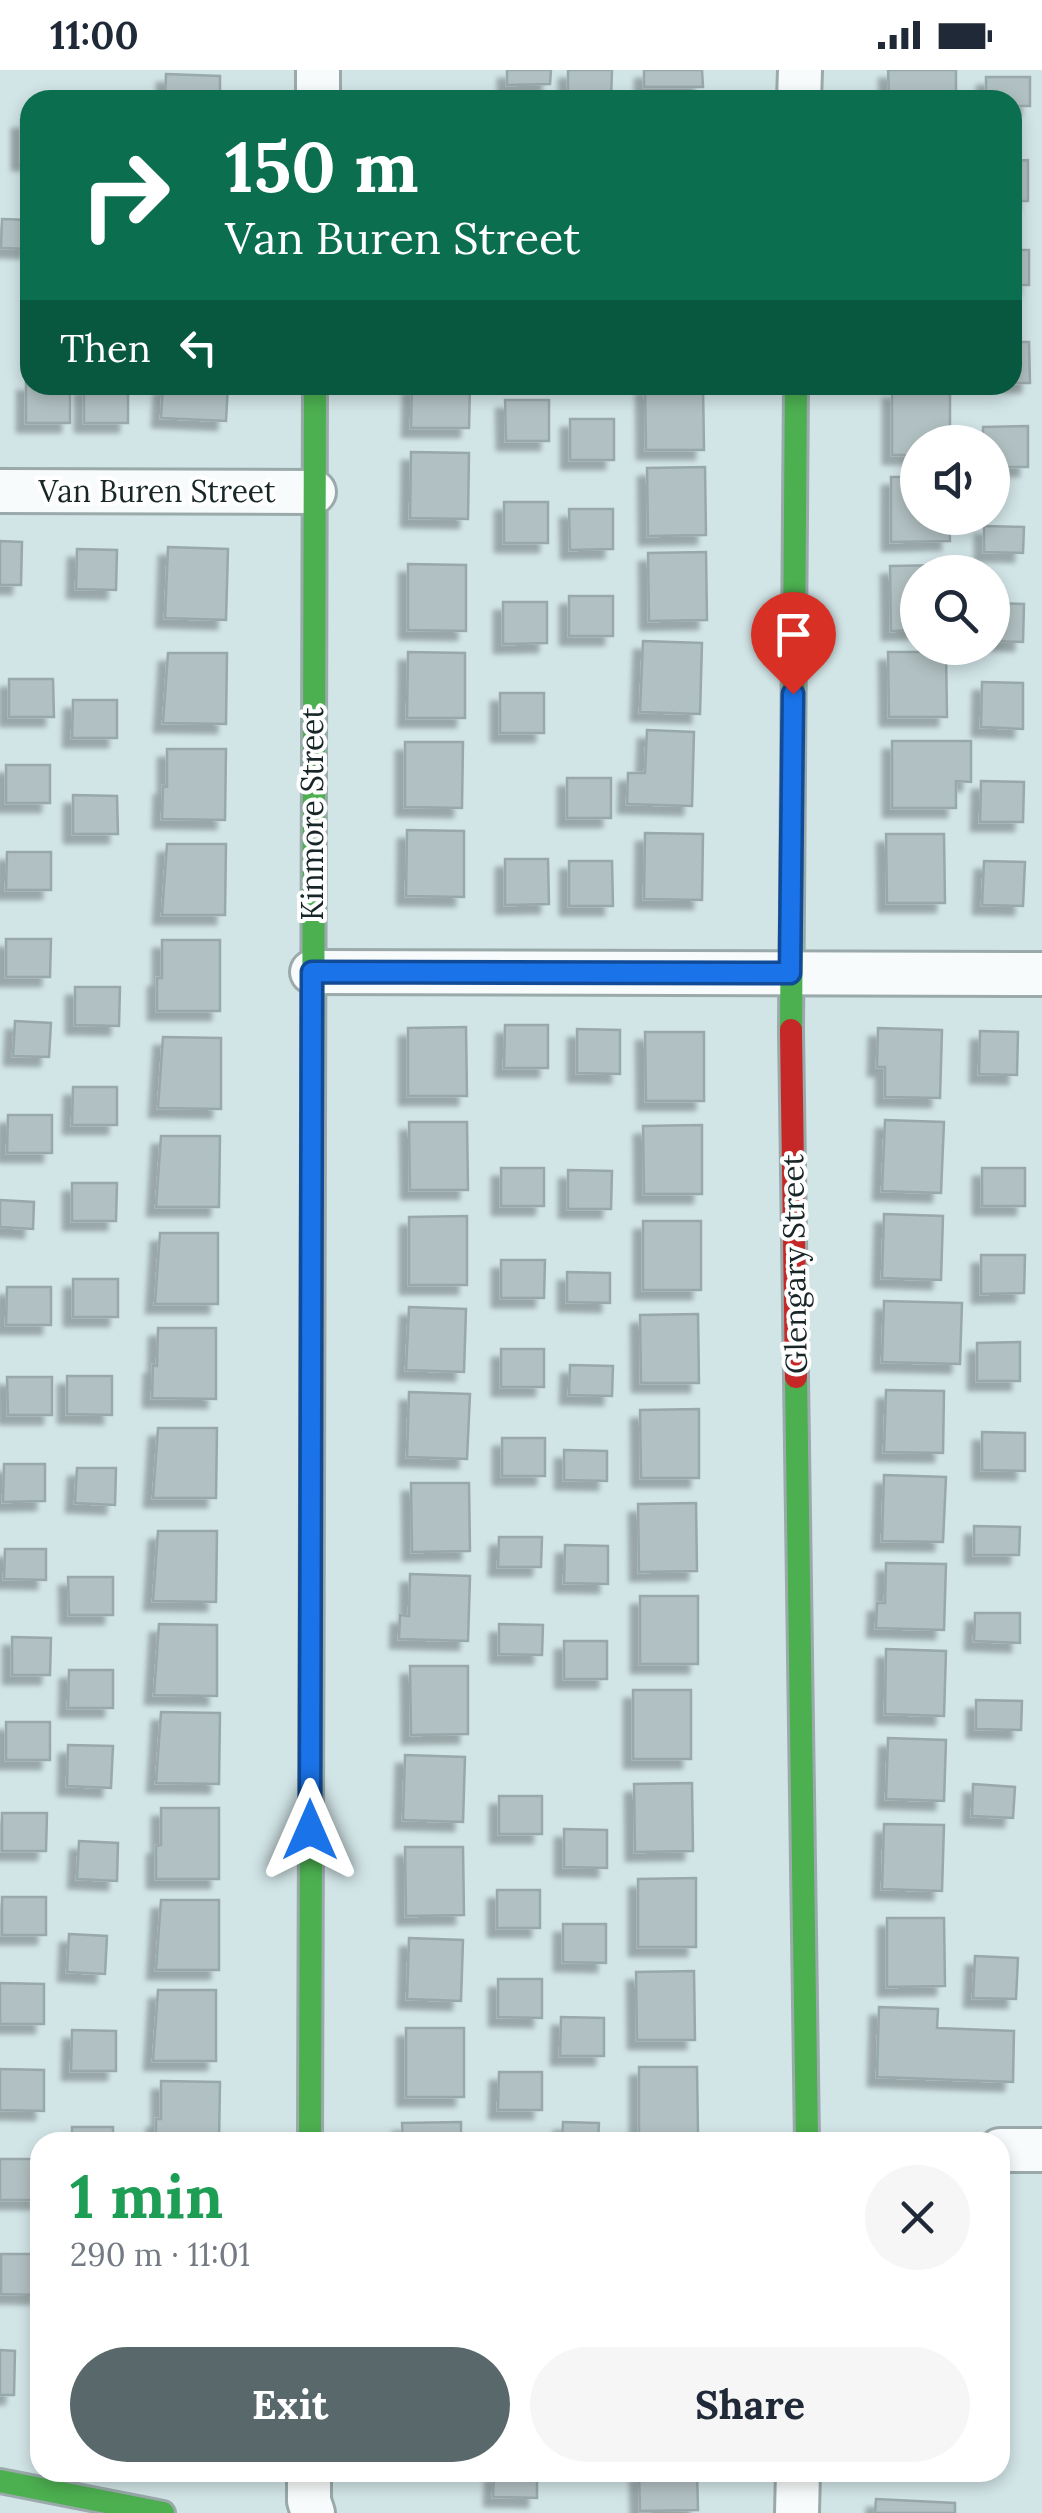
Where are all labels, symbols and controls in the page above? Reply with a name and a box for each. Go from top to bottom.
text: 11:00 [50,11,139,59]
text: 150 m [225,122,419,211]
icon: right [60,130,190,260]
text: Van Buren Street [225,209,581,266]
icon: left [171,320,226,375]
text: Then [60,324,151,372]
map controls [900,425,1010,665]
button: sound [900,425,1010,535]
street label: Van Buren Street [38,472,276,510]
button: search [900,555,1010,665]
pin [751,592,836,695]
icon: arrive [766,607,821,662]
street label: Kinmore Street [293,707,331,921]
street label: Glengary Street [773,1153,816,1374]
position arrow [258,1778,362,1882]
text: 1 min [70,2158,223,2234]
button: close [865,2165,970,2270]
text: 290 m · 11:01 [70,2234,250,2275]
button: Exit [70,2347,510,2462]
button: Share [530,2347,970,2462]

